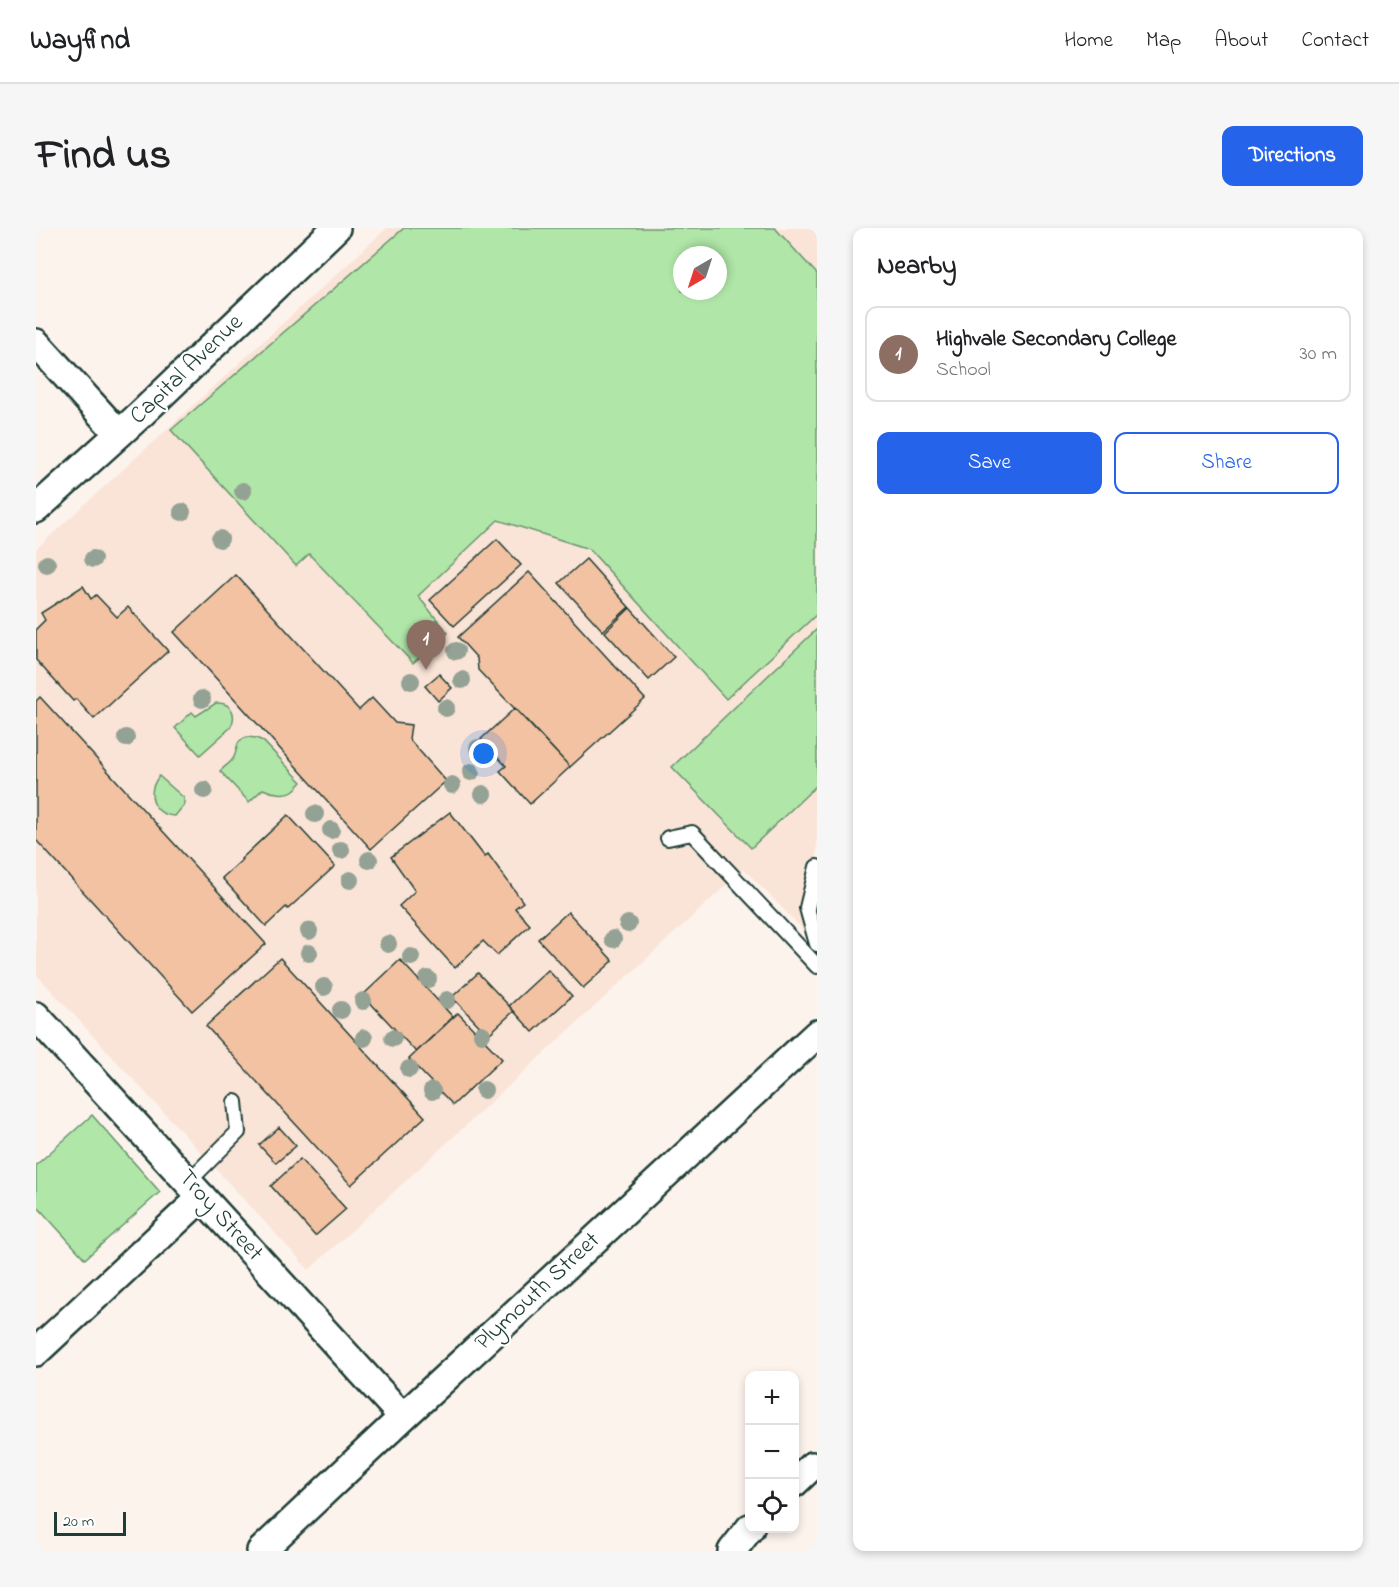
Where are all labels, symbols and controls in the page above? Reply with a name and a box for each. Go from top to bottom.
text: Wayfind [30,21,130,62]
text: Home [1064,26,1113,56]
text: Map [1146,26,1181,56]
text: About [1214,26,1268,56]
text: Contact [1301,26,1369,56]
text: Find us [36,126,171,187]
button: Directions [1222,126,1363,186]
north arrow [673,246,727,300]
text: Nearby [877,248,956,286]
street label: Capital Avenue [122,306,252,433]
text: Highvale Secondary College [936,324,1176,356]
text: 1 [895,340,902,369]
text: 30 m [1300,340,1337,369]
text: School [936,356,991,385]
button: Save [877,432,1102,494]
button: Share [1114,432,1339,494]
pin: 1 [406,620,446,670]
your location [469,739,498,768]
street label: Troy Street [168,1162,271,1271]
street label: Plymouth Street [467,1224,609,1360]
map controls [745,1371,799,1533]
button: + [745,1371,799,1425]
button: − [745,1425,799,1479]
button: locate [745,1479,799,1533]
scale bar [54,1509,126,1536]
text: 20 m [63,1510,94,1534]

